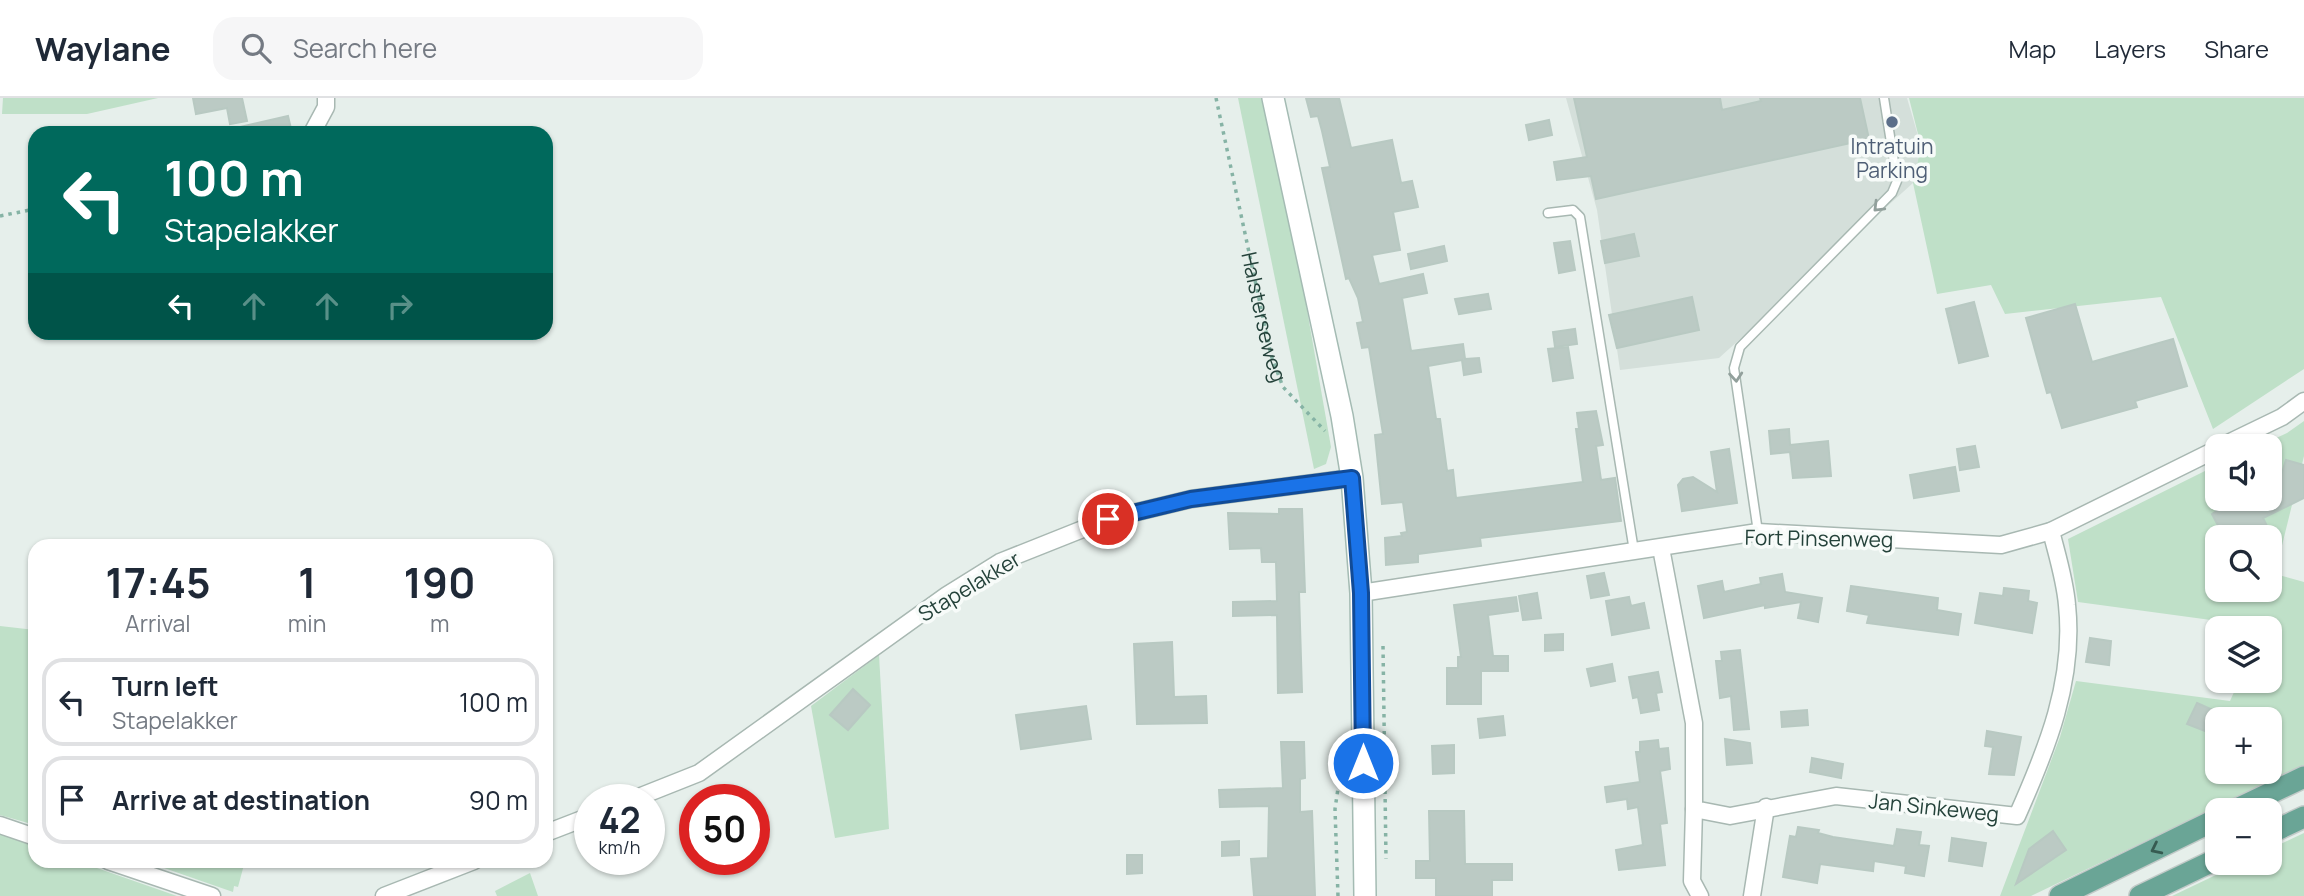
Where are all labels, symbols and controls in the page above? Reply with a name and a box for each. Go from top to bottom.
search box [213,17,703,80]
text: Waylane [35,26,171,71]
icon: search [237,29,275,67]
text: Search here [293,30,437,66]
text: Map [2009,32,2056,65]
text: Layers [2094,32,2166,65]
text: Share [2204,32,2269,65]
marker: Intratuin Parking [1884,114,1900,130]
place label: Intratuin Parking [1851,132,1933,184]
text: 100 m [164,144,304,211]
icon: left [49,154,140,245]
one-way arrow [1873,199,1886,212]
text: Stapelakker [164,208,339,252]
street label: Halsterseweg [1235,249,1294,386]
icon: left [162,287,200,325]
icon: ahead [235,287,273,325]
icon: ahead [308,287,346,325]
icon: right [381,287,419,325]
one-way arrow [1728,372,1743,383]
map controls [2205,434,2282,875]
button: sound [2205,434,2282,511]
pin [1078,489,1138,549]
icon: arrive [1089,500,1127,538]
street label: Fort Pinsenweg [1744,523,1894,553]
button: search [2205,525,2282,602]
street label: Stapelakker [913,544,1026,628]
text: 17:45 [105,553,211,611]
text: 1 [298,553,316,611]
text: 190 [404,553,476,611]
text: Arrival [125,607,191,639]
text: min [288,607,326,639]
text: m [430,607,449,639]
button: layers [2205,616,2282,693]
text: Turn left [112,668,219,704]
icon: left [53,683,91,721]
text: 100 m [459,684,528,720]
text: Stapelakker [112,704,238,736]
button: + [2205,707,2282,784]
position arrow [1326,726,1400,800]
icon: arrive [53,781,91,819]
text: Arrive at destination [112,782,370,818]
text: 90 m [469,782,528,818]
speed limit sign: 50 [679,784,770,875]
street label: Jan Sinkeweg [1867,786,2001,828]
text: 42 [598,796,641,844]
button: − [2205,798,2282,875]
text: km/h [599,835,640,859]
one-way arrow [2151,841,2163,855]

